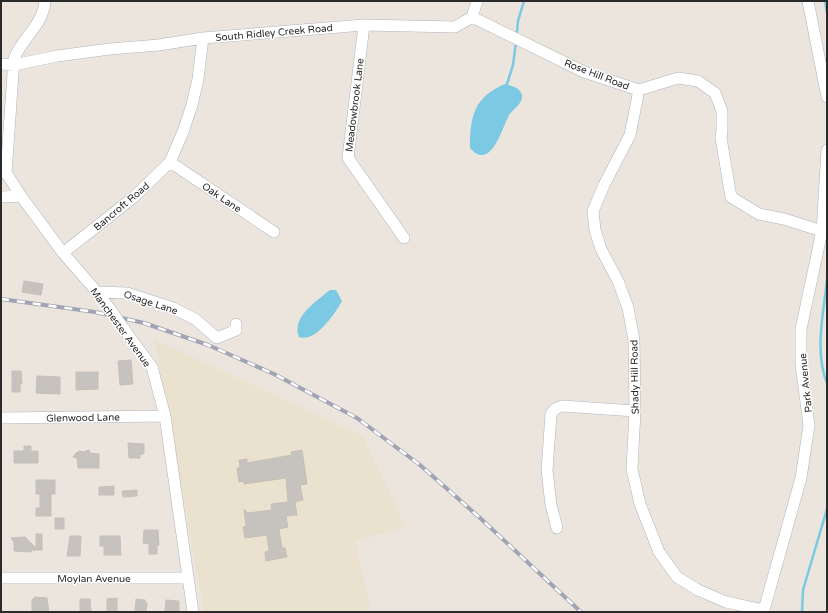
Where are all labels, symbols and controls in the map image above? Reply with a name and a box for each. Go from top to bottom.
street label: South Ridley Creek Road [215,22,333,44]
street label: Meadowbrook Lane [343,57,367,153]
street label: Rose Hill Road [562,57,631,93]
street label: Bancroft Road [91,180,152,234]
street label: Oak Lane [200,180,244,216]
street label: Manchester Avenue [87,286,153,370]
street label: Osage Lane [122,289,180,317]
street label: Shady Hill Road [628,340,642,414]
street label: Park Avenue [797,352,815,413]
street label: Glenwood Lane [46,411,120,425]
street label: Moylan Avenue [57,573,131,585]

